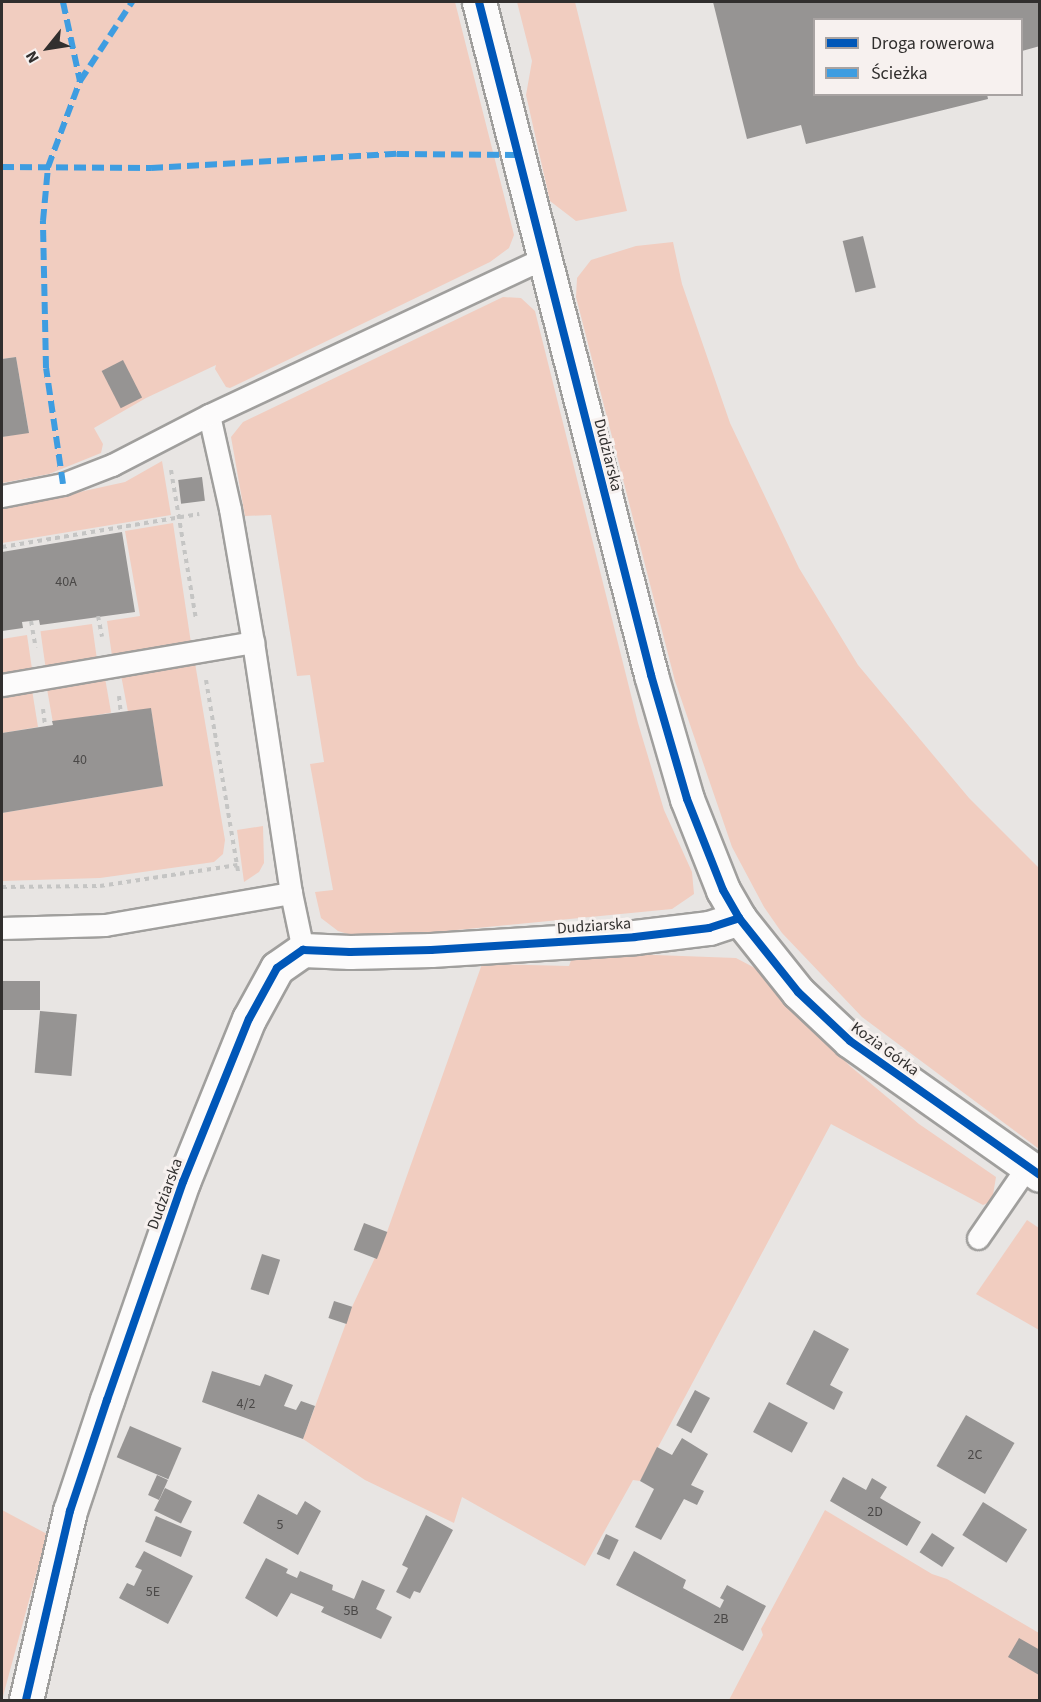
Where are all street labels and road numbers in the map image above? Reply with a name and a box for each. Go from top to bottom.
street label: Dudziarska [590,417,626,493]
street label: Dudziarska [556,914,632,938]
street label: Kozia Górka [847,1018,923,1080]
street label: Dudziarska [143,1156,187,1232]

